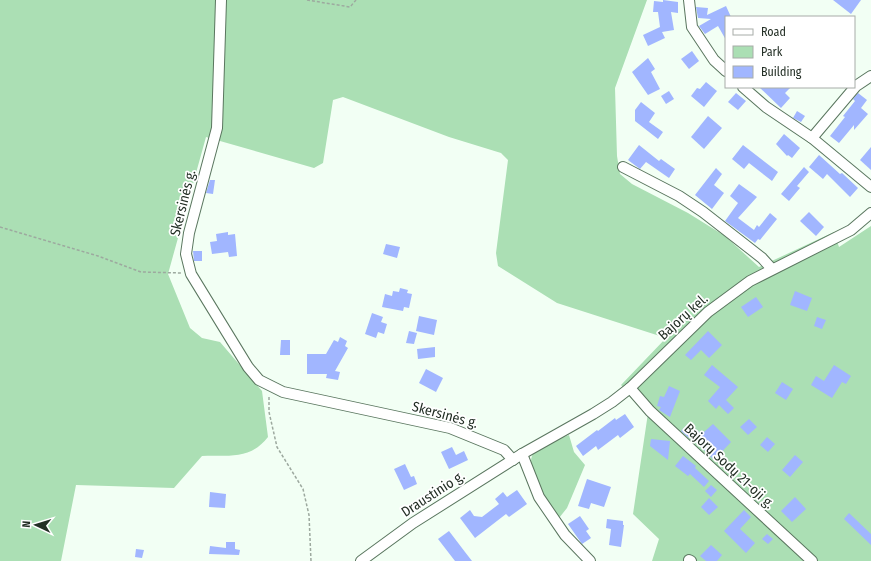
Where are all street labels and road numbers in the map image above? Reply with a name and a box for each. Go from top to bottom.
street label: Skersinės g. [167,168,199,238]
street label: Bajorų kel. [655,290,711,344]
street label: Skersinės g. [410,398,480,432]
street label: Bajorų Sodų 21-oji g. [680,420,778,512]
street label: Draustinio g. [398,467,468,521]

